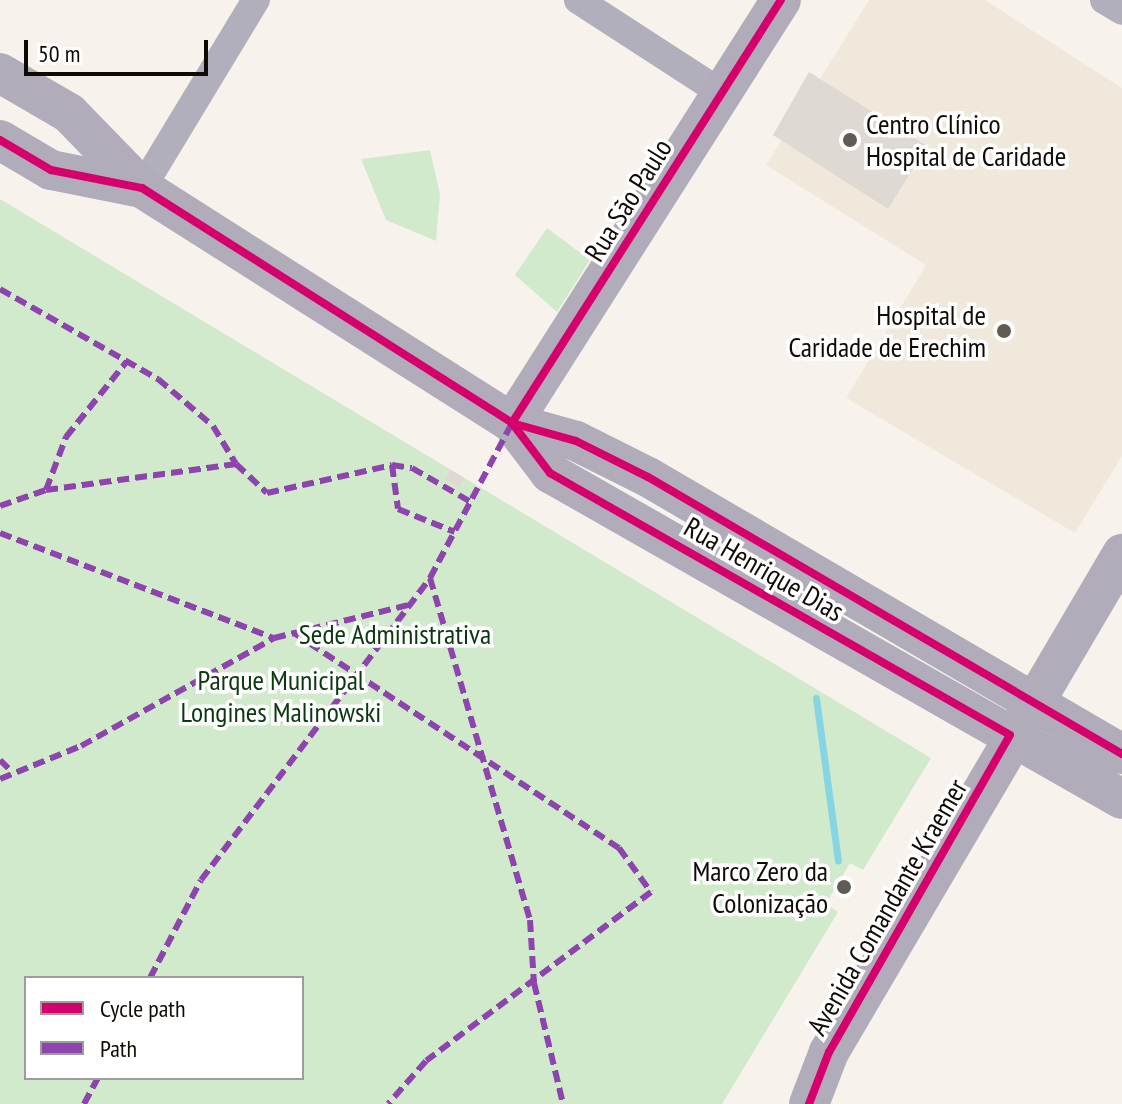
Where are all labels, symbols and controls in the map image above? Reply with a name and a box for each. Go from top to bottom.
scale bar [28,24,212,74]
text: 50 m [38,38,80,69]
place label: Centro Clínico Hospital de Caridade [866,107,1066,173]
marker: Centro Clínico Hospital de Caridade [841,131,859,149]
street label: Rua São Paulo [577,133,679,267]
place label: Hospital de Caridade de Erechim [788,298,986,364]
marker: Hospital de Caridade de Erechim [993,320,1015,342]
street label: Rua Henrique Dias [678,510,850,628]
park label: Sede Administrativa [298,617,492,651]
park label: Parque Municipal Longines Malinowski [181,663,381,729]
street label: Avenida Comandante Kraemer [800,773,974,1041]
place label: Marco Zero da Colonização [692,854,828,920]
marker: Marco Zero da Colonização [835,878,853,896]
legend [24,976,304,1080]
text: Cycle path [100,993,186,1024]
text: Path [100,1033,137,1064]

